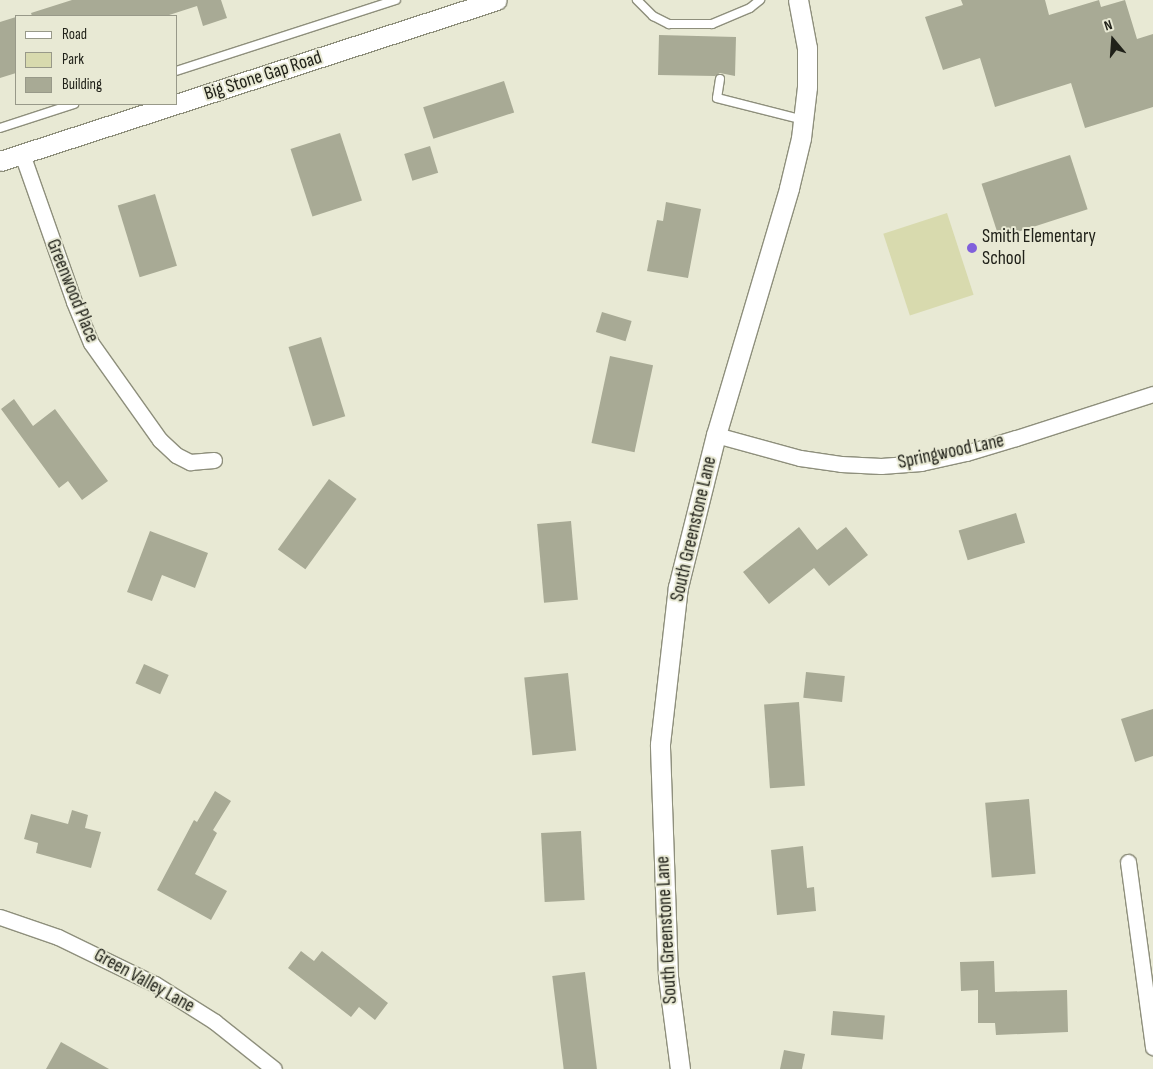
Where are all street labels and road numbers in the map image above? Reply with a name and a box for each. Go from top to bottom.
street label: Big Stone Gap Road [201,46,325,106]
street label: Greenwood Place [41,236,103,346]
street label: Springwood Lane [896,430,1006,474]
street label: South Greenstone Lane [666,454,722,604]
street label: South Greenstone Lane [652,855,682,1005]
street label: Green Valley Lane [90,944,198,1018]

